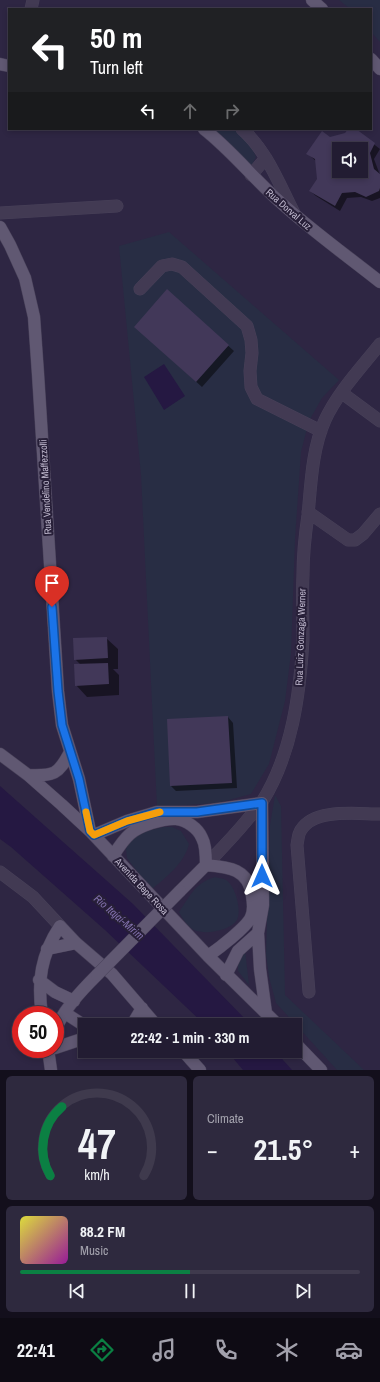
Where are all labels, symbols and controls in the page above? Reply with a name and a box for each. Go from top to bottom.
text: 50 m [90,19,142,57]
icon: left [24,24,76,76]
text: Turn left [90,55,143,80]
icon: left [137,100,159,122]
icon: ahead [179,100,201,122]
icon: right [221,100,243,122]
map controls [332,142,368,178]
button: sound [332,142,368,178]
street label: Rua Dorval Luz [263,186,314,233]
street label: Rua Vendelino Maffezzolli [37,439,54,535]
pin [35,566,69,607]
icon: arrive [41,572,63,594]
street label: Rua Luiz Gonzaga Werner [292,588,309,686]
street label: Avenida Bepe Rosa [111,855,172,918]
position arrow [241,855,283,897]
water label: Rio Itajaí-Mirim [91,891,147,943]
speed limit sign: 50 [12,1006,64,1058]
text: 22:42 · 1 min · 330 m [131,1027,249,1048]
text: Climate [207,1110,244,1127]
text: 47 [78,1116,115,1172]
text: 21.5° [254,1129,313,1169]
text: − [207,1135,218,1165]
text: + [349,1135,360,1165]
text: km/h [84,1165,109,1184]
text: 88.2 FM [80,1221,125,1242]
text: Music [80,1242,108,1259]
icon: previous [66,1280,88,1302]
icon: pause [179,1280,201,1302]
icon: next [292,1280,314,1302]
icon: directions [88,1336,116,1364]
icon: music [150,1336,178,1364]
icon: phone [212,1336,240,1364]
icon: climate [273,1336,301,1364]
icon: car [335,1336,363,1364]
text: 22:41 [17,1338,55,1363]

